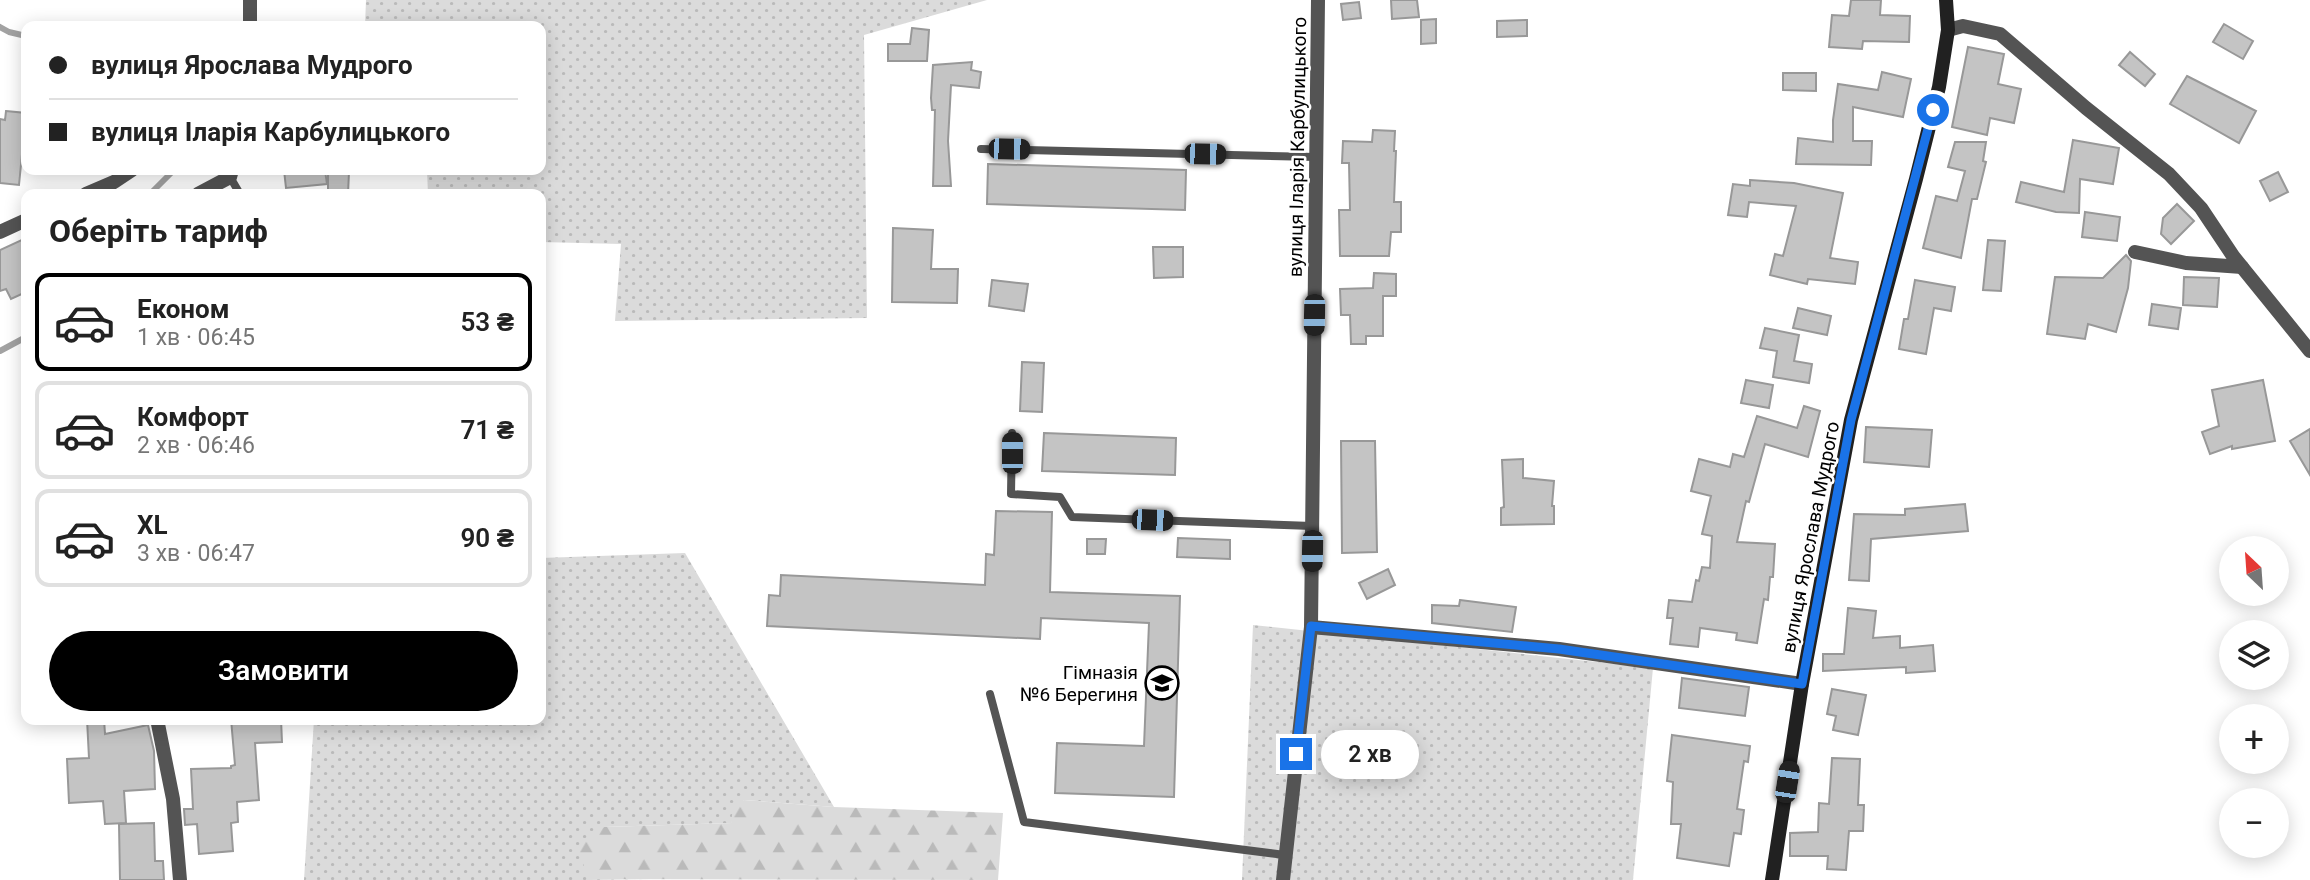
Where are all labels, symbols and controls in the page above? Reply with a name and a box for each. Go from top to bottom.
street label: вулиця Іларія Карбулицького [1284,17,1311,277]
text: вулиця Ярослава Мудрого [91,50,413,80]
route start [1917,94,1949,126]
text: вулиця Іларія Карбулицького [91,117,450,147]
car [988,138,1031,160]
car [1184,143,1227,165]
text: Оберіть тариф [49,212,268,250]
icon: car [53,291,116,354]
text: Економ [137,294,229,324]
car [1304,294,1325,336]
text: 53 ₴ [460,307,514,337]
text: 1 хв · 06:45 [137,324,255,351]
icon: car [53,399,116,462]
text: Комфорт [137,402,249,432]
text: 71 ₴ [460,415,514,445]
street label: вулиця Ярослава Мудрого [1777,419,1844,655]
text: 2 хв · 06:46 [137,432,255,459]
car [1002,432,1023,474]
icon: car [53,507,116,570]
car [1131,509,1174,531]
text: XL [137,510,168,540]
text: 90 ₴ [460,523,514,553]
car [1302,530,1323,572]
north arrow [2219,536,2289,606]
map controls [2219,536,2289,858]
text: 3 хв · 06:47 [137,540,255,567]
button: layers [2219,620,2289,690]
button: Замовити [49,631,518,711]
place label: Гімназія №6 Берегиня [1020,661,1138,706]
school or university icon: Гімназія №6 Берегиня [1143,664,1181,702]
button: + [2219,704,2289,774]
callout: 2 хв [1320,730,1418,778]
route end [1280,738,1312,770]
text: 2 хв [1348,741,1392,768]
car [1774,760,1801,804]
button: − [2219,788,2289,858]

